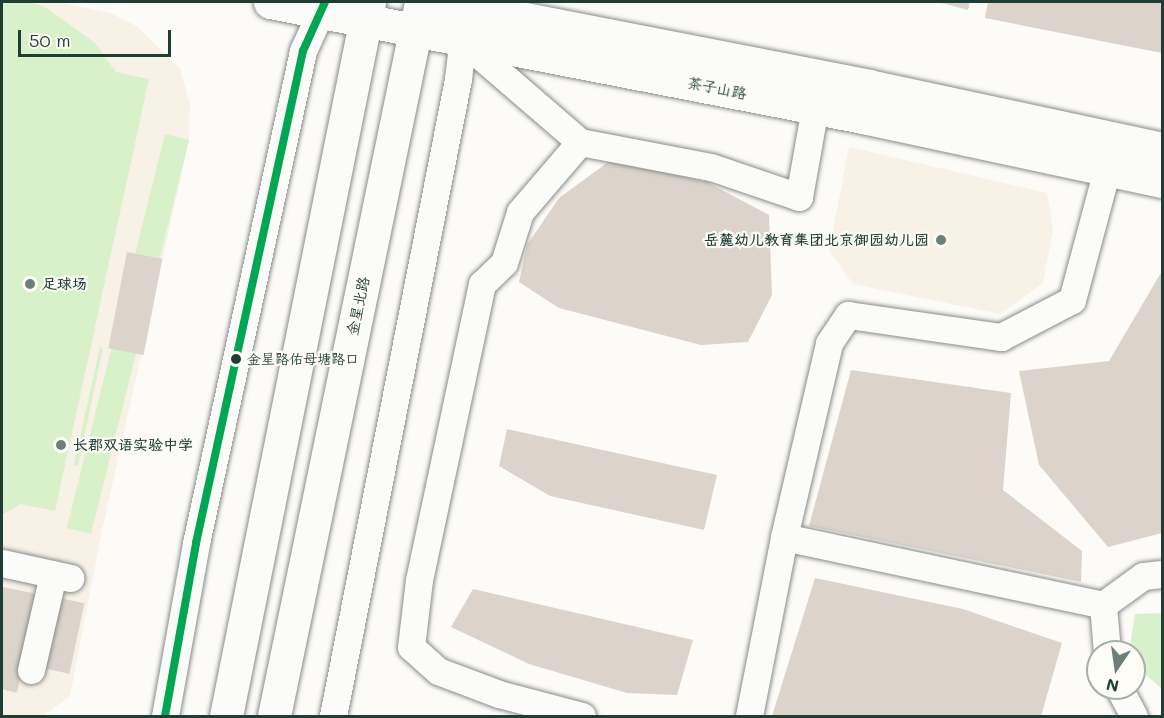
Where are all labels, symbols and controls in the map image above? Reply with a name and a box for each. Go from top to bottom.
scale bar [21,18,174,56]
text: 50 m [29,28,71,52]
street label: 茶子山路 [686,73,748,103]
place label: 岳麓幼儿教育集团北京御园幼儿园 [704,231,929,249]
marker: 岳麓幼儿教育集团北京御园幼儿园 [934,233,948,247]
place label: 足球场 [42,275,87,293]
street label: 金星北路 [343,275,373,337]
marker: 足球场 [23,277,37,291]
place label: 金星路佑母塘路口 [247,351,359,367]
marker: 金星路佑母塘路口 [230,353,242,365]
place label: 长郡双语实验中学 [73,436,193,454]
marker: 长郡双语实验中学 [54,438,68,452]
north arrow [1086,640,1146,700]
text: N [1104,674,1121,698]

